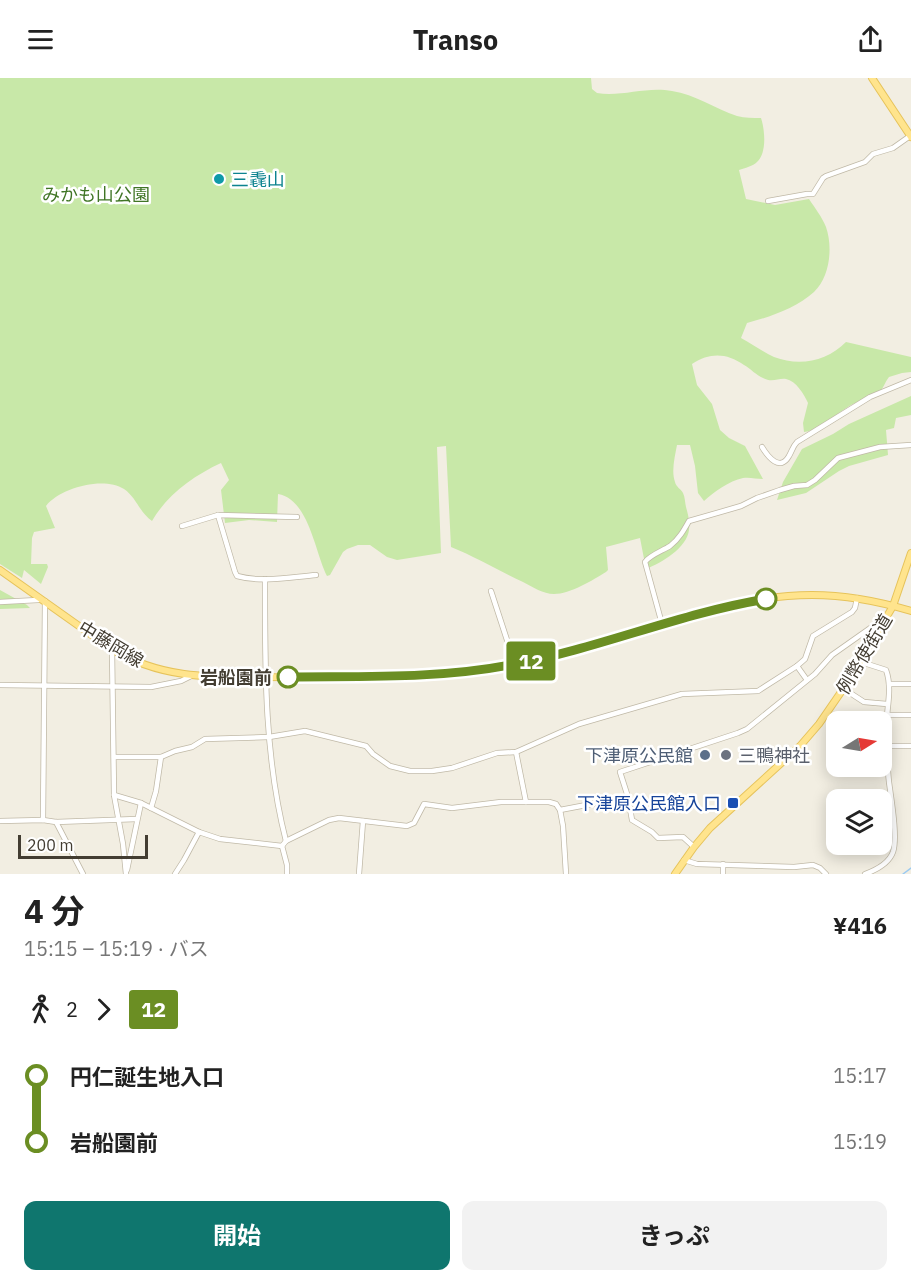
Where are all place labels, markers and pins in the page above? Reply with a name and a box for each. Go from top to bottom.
place label: 三毳山 [231,168,285,191]
marker: 三毳山 [212,172,226,186]
unlabelled marker [755,588,777,610]
place label: 岩船園前 [200,666,272,689]
marker: 岩船園前 [277,666,299,688]
place label: 下津原公民館 [585,744,693,767]
place label: 三鴨神社 [738,744,810,767]
marker: 下津原公民館 [698,748,712,762]
marker: 三鴨神社 [719,748,733,762]
place label: 下津原公民館入口 [577,792,721,815]
marker: 下津原公民館入口 [726,796,740,810]

